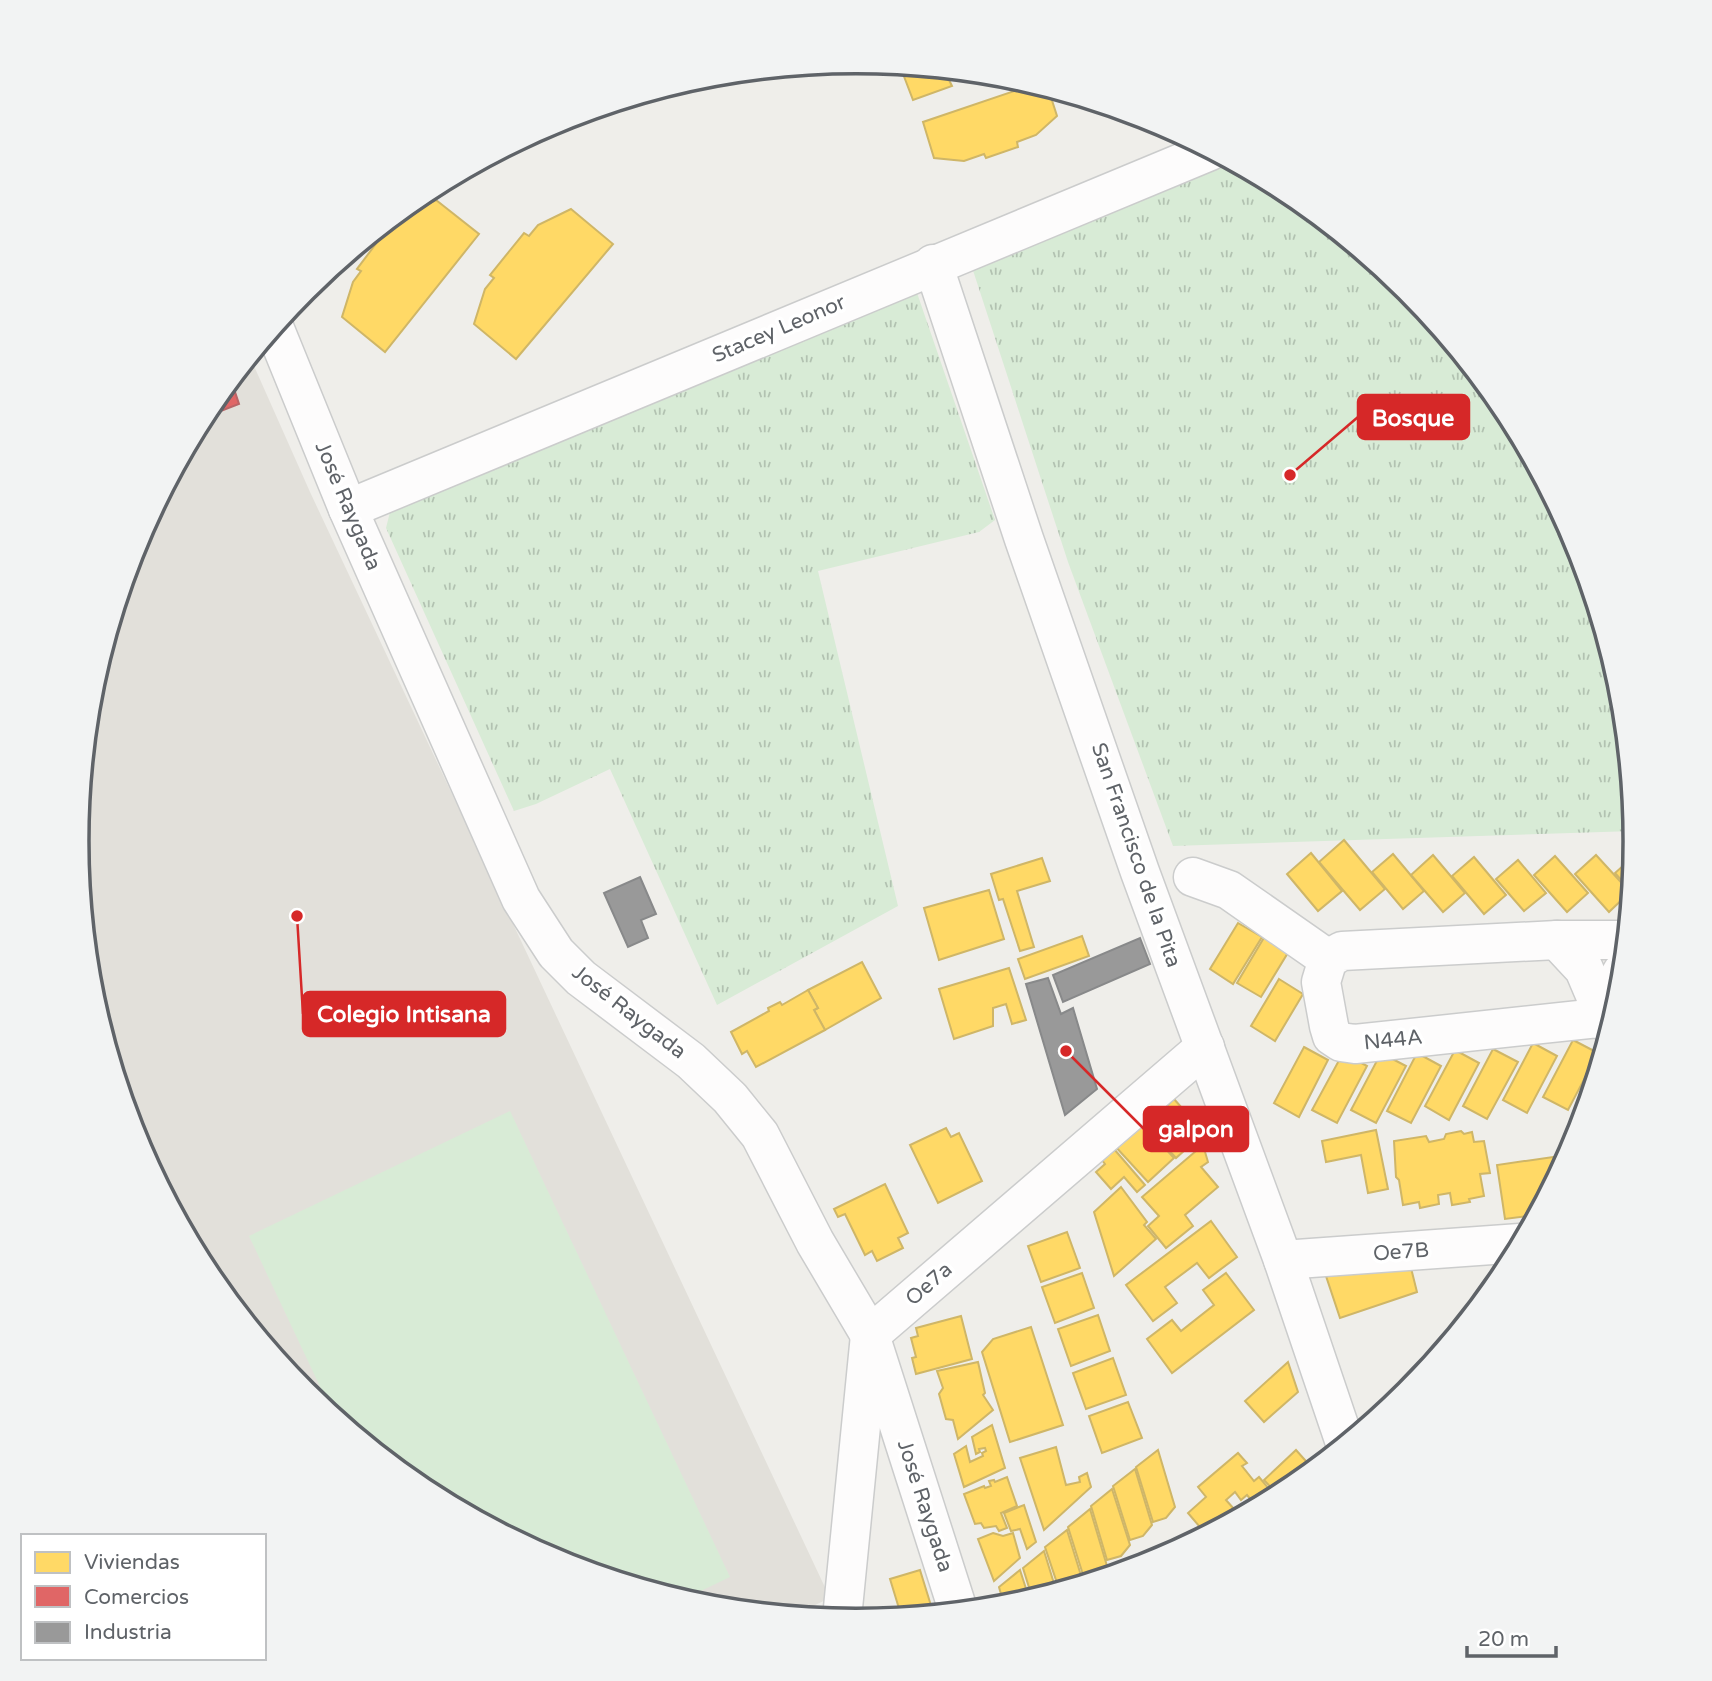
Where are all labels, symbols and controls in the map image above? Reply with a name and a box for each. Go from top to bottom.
street label: Stacey Leonor [709,290,849,368]
callout: Bosque [1358,395,1469,439]
text: Bosque [1372,405,1454,433]
street label: José Raygada [310,438,386,574]
street label: San Francisco de la Pita [1086,739,1186,971]
street label: José Raygada [567,960,691,1064]
callout: Colegio Intisana [303,992,505,1036]
text: Colegio Intisana [317,1001,491,1029]
street label: N44A [1362,1024,1424,1056]
callout: galpon [1144,1107,1248,1151]
text: galpon [1158,1116,1234,1144]
street label: Oe7B [1372,1238,1430,1266]
street label: Oe7a [901,1257,957,1311]
street label: José Raygada [892,1437,958,1575]
legend [21,1534,266,1660]
text: Viviendas [84,1550,180,1575]
text: Comercios [84,1585,189,1610]
scale bar [1467,1614,1556,1658]
text: Industria [84,1620,172,1645]
text: 20 m [1478,1627,1529,1652]

